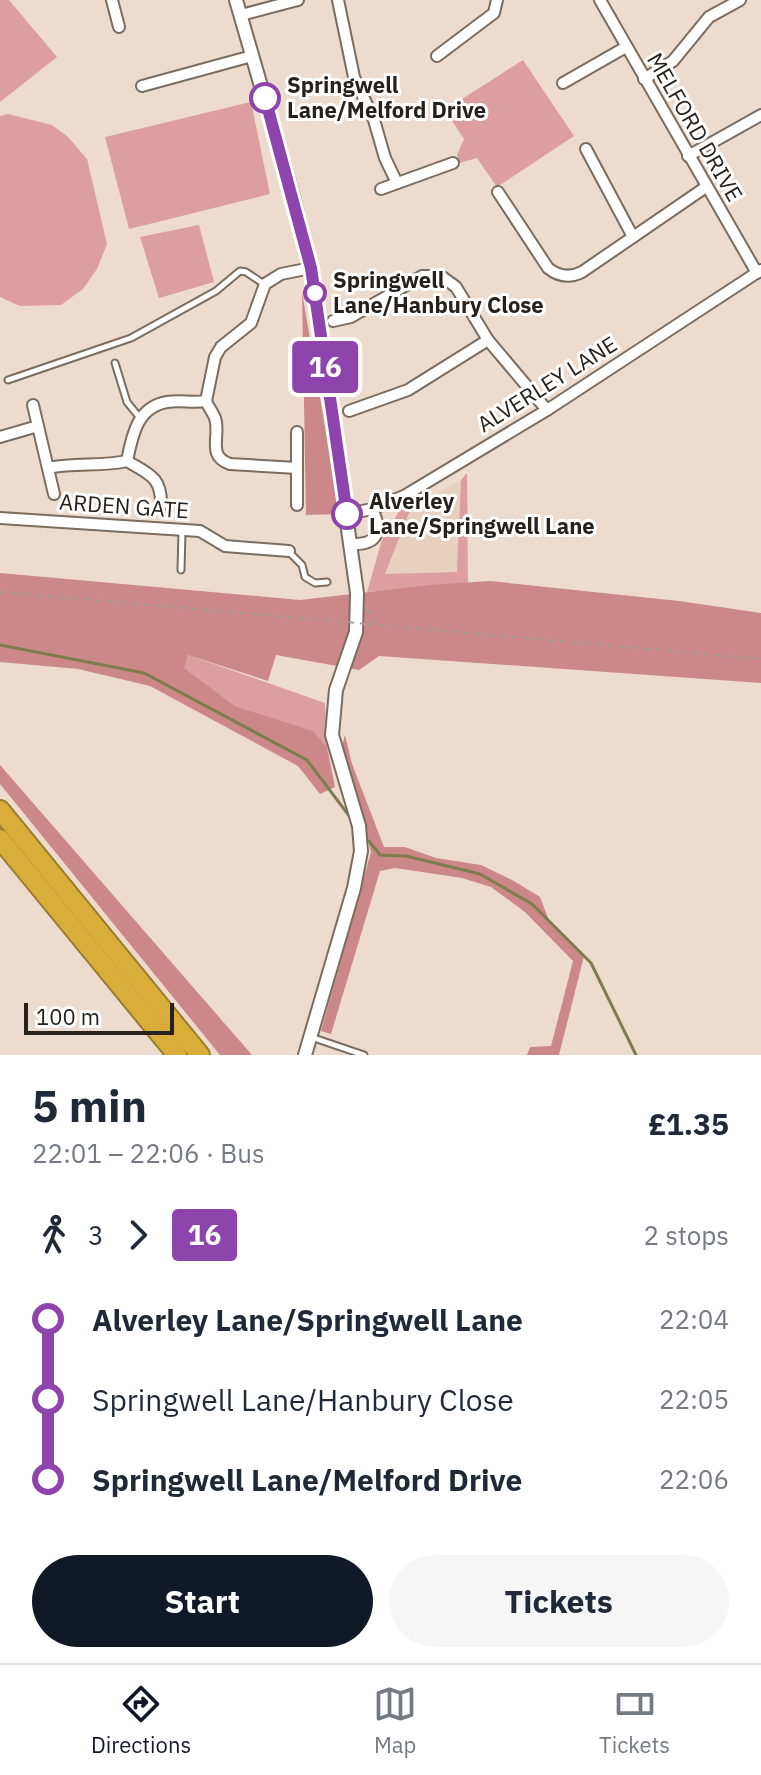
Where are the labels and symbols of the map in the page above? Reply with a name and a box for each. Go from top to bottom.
street label: MELFORD DRIVE [641,47,750,206]
place label: Springwell Lane/Melford Drive [287,70,486,124]
marker: Springwell Lane/Melford Drive [250,83,280,113]
place label: Springwell Lane/Hanbury Close [333,265,544,319]
marker: Springwell Lane/Hanbury Close [304,282,326,304]
street label: ALVERLEY LANE [471,329,622,438]
line badge: 16 [289,341,361,393]
place label: Alverley Lane/Springwell Lane [369,486,595,540]
street label: ARDEN GATE [58,487,190,524]
marker: Alverley Lane/Springwell Lane [332,499,362,529]
scale bar [24,999,174,1035]

